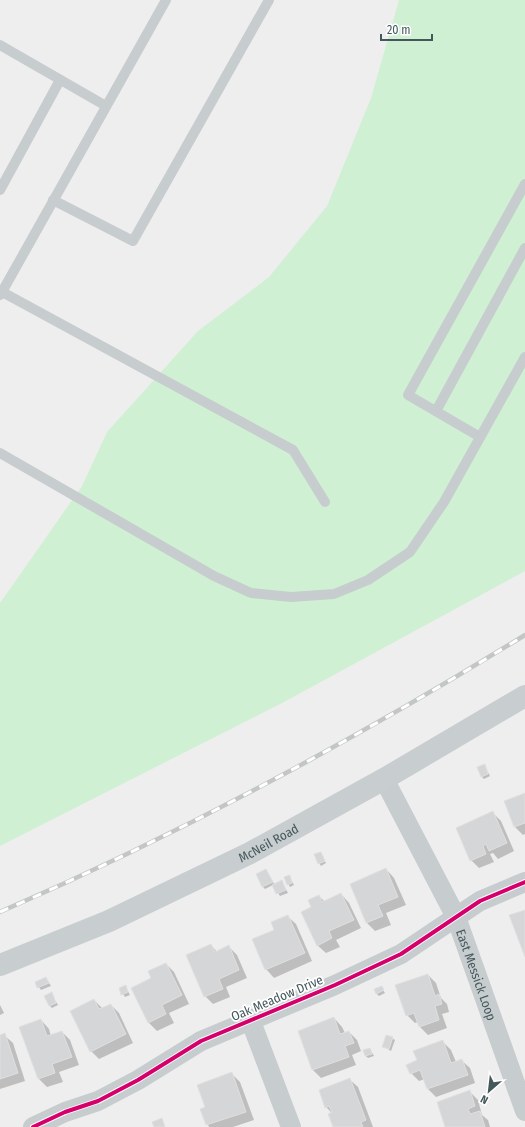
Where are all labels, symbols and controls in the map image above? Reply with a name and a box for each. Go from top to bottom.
scale bar [381,16,432,42]
text: 20 m [387,23,411,37]
street label: McNeil Road [236,820,301,865]
street label: East Messick Loop [453,927,500,1023]
street label: Oak Meadow Drive [229,972,325,1024]
north arrow [469,1071,509,1111]
text: N [479,1092,491,1107]

